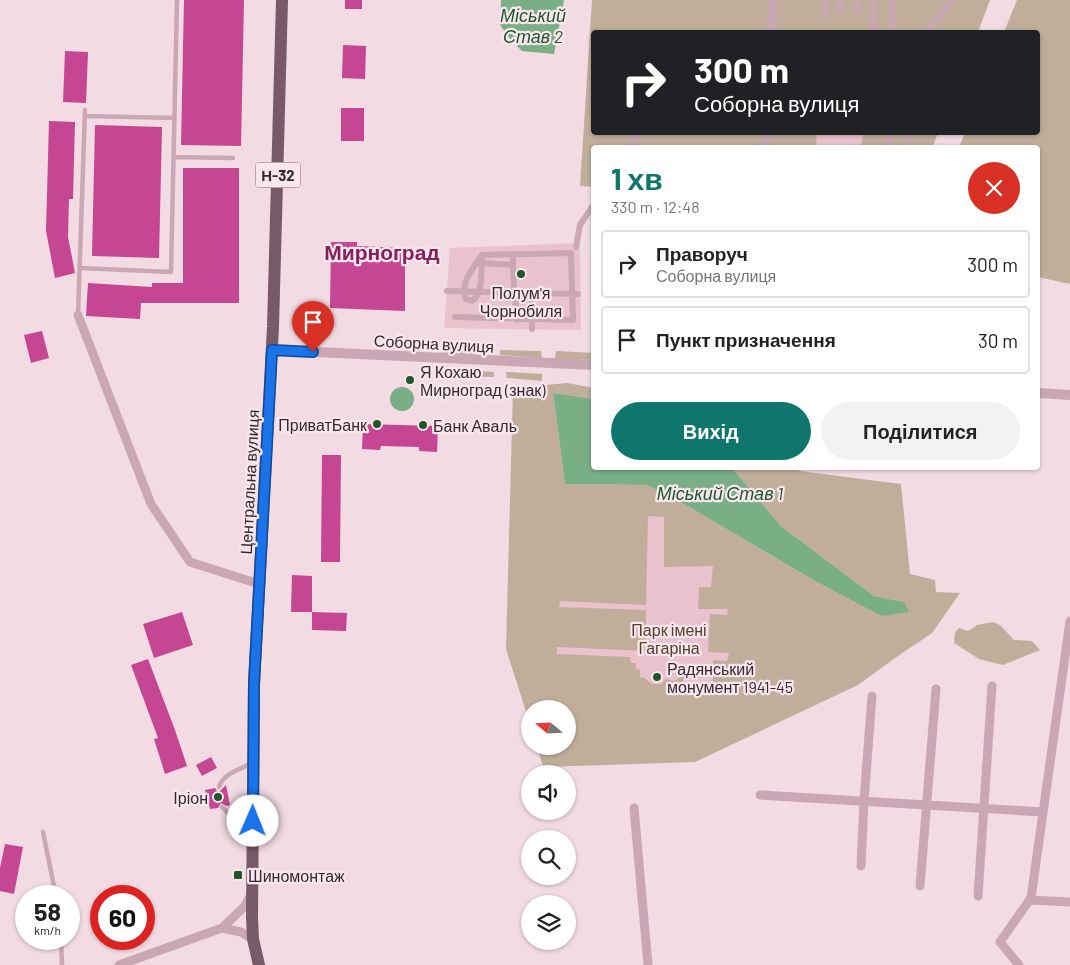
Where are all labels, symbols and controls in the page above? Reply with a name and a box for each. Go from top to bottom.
water label: Міський Став 2 [500,4,566,47]
text: 300 m [694,48,789,90]
icon: right [611,50,676,115]
text: Соборна вулиця [694,90,859,116]
text: 1 хв [611,160,663,196]
road number: Н-32 [256,162,300,188]
button: close [968,162,1020,214]
text: 330 m · 12:48 [611,197,699,216]
district label: Мирноград [324,239,440,264]
text: Праворуч [656,242,748,265]
icon: right [613,250,641,278]
text: 300 m [967,253,1018,276]
text: Соборна вулиця [656,266,776,285]
marker: Полум'я Чорнобиля [515,268,527,280]
place label: Полум'я Чорнобиля [480,283,562,320]
pin [292,301,334,352]
icon: arrive [299,308,327,336]
icon: arrive [613,326,641,354]
text: Пункт призначення [656,328,836,351]
text: 30 m [978,329,1018,352]
street label: Соборна вулиця [373,330,495,356]
place label: Я Кохаю Мирноград (знак) [420,362,546,399]
marker: Я Кохаю Мирноград (знак) [404,374,416,386]
button: Вихід [611,402,811,460]
button: Поділитися [821,402,1020,460]
street label: Центральна вулиця [236,409,262,555]
place label: ПриватБанк [278,415,368,434]
place label: Банк Аваль [433,416,517,435]
marker: ПриватБанк [371,418,383,430]
marker: Банк Аваль [417,419,429,431]
water label: Міський Став 1 [657,482,783,504]
park label: Парк імені Гагаріна [631,620,707,657]
place label: Радянський монумент 1941-45 [667,659,793,696]
marker: Радянський монумент 1941-45 [651,671,663,683]
north arrow [521,700,576,755]
map controls [521,700,576,950]
button: sound [521,765,576,820]
place label: Іріон [173,788,208,807]
marker: Іріон [212,791,224,803]
position arrow [226,794,278,846]
button: search [521,830,576,885]
place label: Шиномонтаж [248,866,345,885]
marker: Шиномонтаж [232,869,244,881]
speed limit sign: 60 [90,885,155,950]
button: layers [521,895,576,950]
text: 58 [34,896,61,926]
text: km/h [34,923,61,937]

